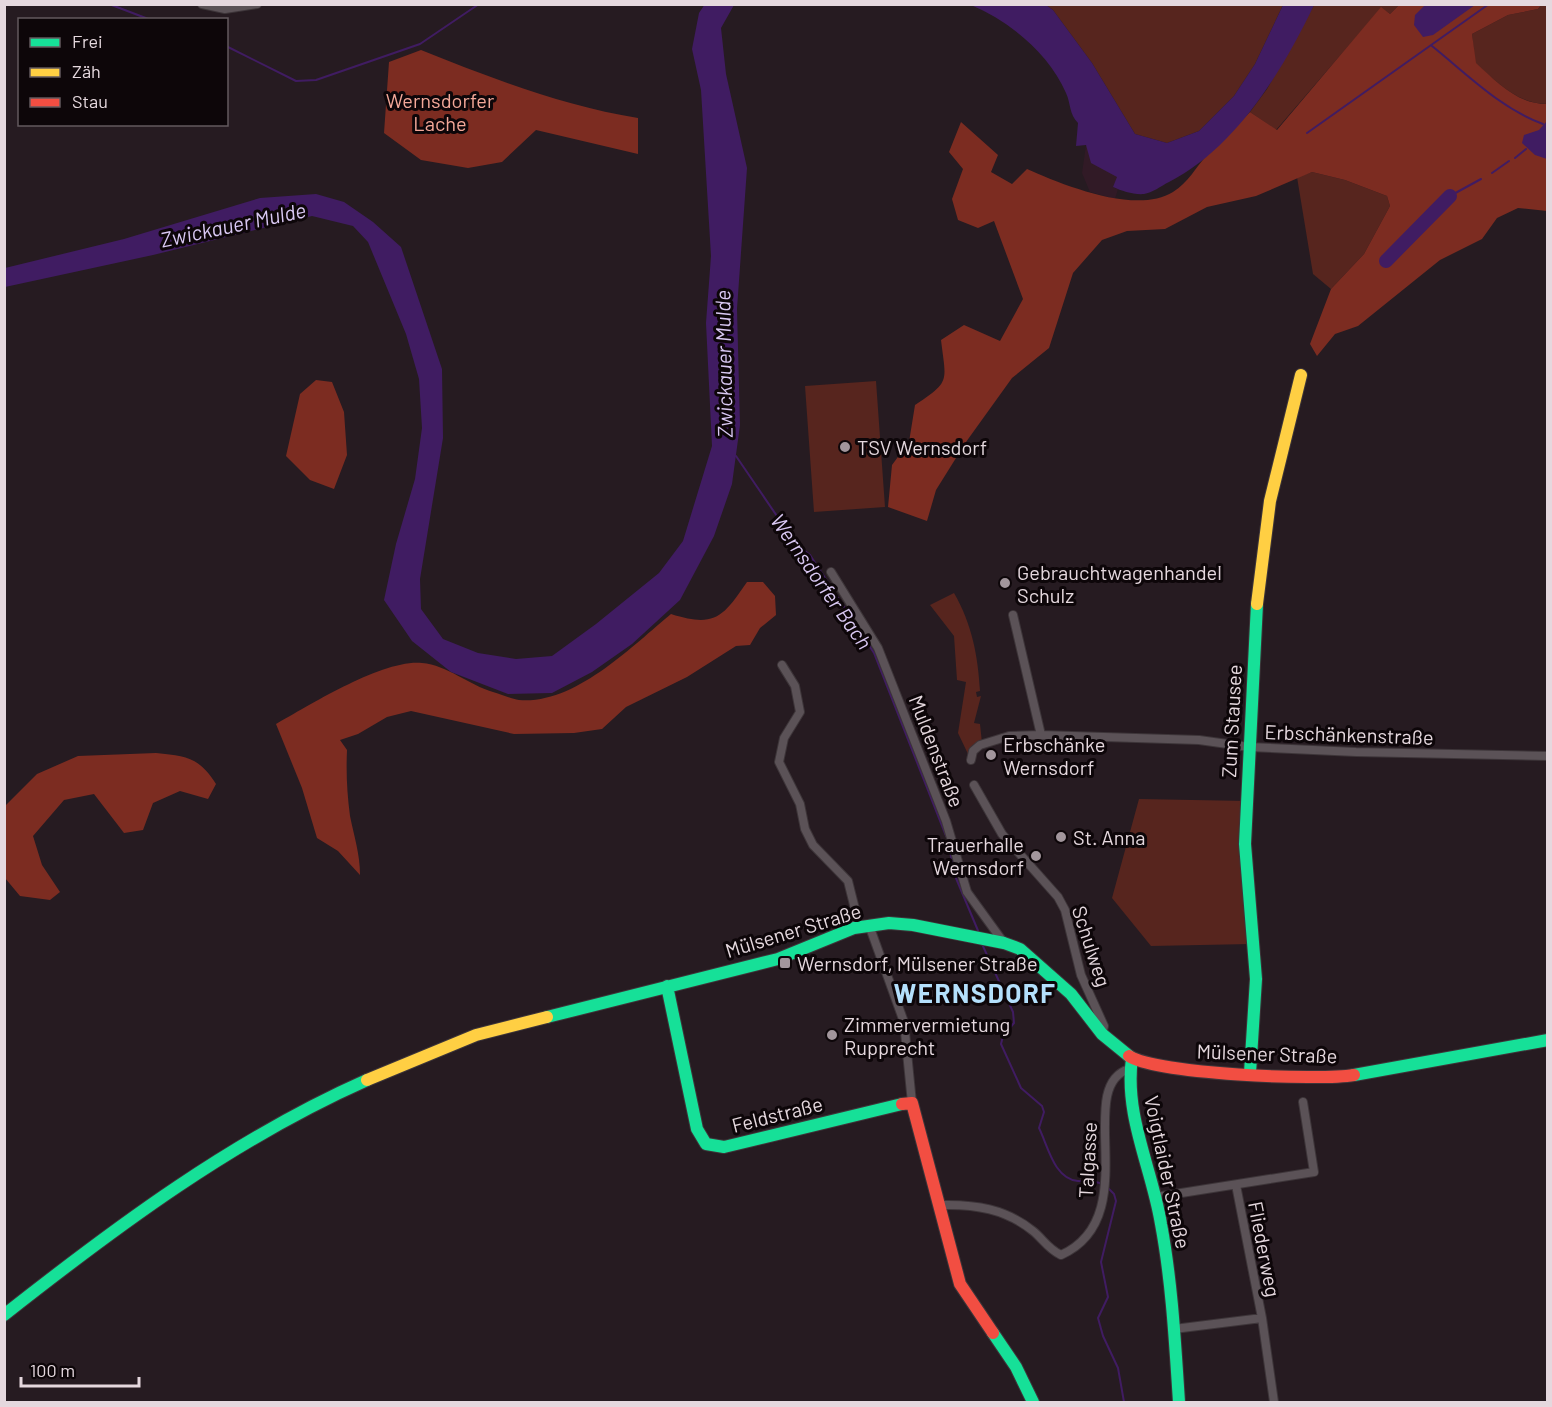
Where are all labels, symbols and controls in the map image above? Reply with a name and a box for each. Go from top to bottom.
legend [18,18,228,126]
text: Frei [72,30,103,52]
text: Zäh [72,60,101,82]
park label: Wernsdorfer Lache [386,88,494,135]
text: Stau [72,90,108,112]
water label: Zwickauer Mulde [158,196,308,252]
water label: Zwickauer Mulde [709,290,737,438]
place label: TSV Wernsdorf [857,435,987,459]
marker: TSV Wernsdorf [838,440,852,454]
water label: Wernsdorfer Bach [766,508,878,654]
place label: Gebrauchtwagenhandel Schulz [1017,560,1222,607]
marker: Gebrauchtwagenhandel Schulz [998,576,1012,590]
street label: Zum Stausee [1216,664,1246,778]
street label: Muldenstraße [905,692,969,810]
street label: Erbschänkenstraße [1264,719,1434,749]
place label: Erbschänke Wernsdorf [1003,732,1105,779]
marker: Erbschänke Wernsdorf [984,748,998,762]
place label: St. Anna [1073,825,1145,849]
marker: St. Anna [1054,830,1068,844]
place label: Trauerhalle Wernsdorf [927,832,1024,879]
marker: Trauerhalle Wernsdorf [1029,849,1043,863]
street label: Mülsener Straße [722,898,864,962]
street label: Schulweg [1068,903,1116,989]
place label: Wernsdorf, Mülsener Straße [797,951,1038,975]
marker: Wernsdorf, Mülsener Straße [778,956,792,970]
district label: WERNSDORF [894,977,1056,1008]
place label: Zimmervermietung Rupprecht [844,1012,1010,1059]
marker: Zimmervermietung Rupprecht [825,1028,839,1042]
street label: Mülsener Straße [1196,1039,1338,1067]
street label: Feldstraße [729,1091,825,1137]
street label: Voigtlaider Straße [1140,1093,1196,1251]
street label: Talgasse [1073,1121,1101,1199]
street label: Fliederweg [1244,1199,1286,1299]
scale bar [21,1350,140,1388]
text: 100 m [30,1359,75,1381]

